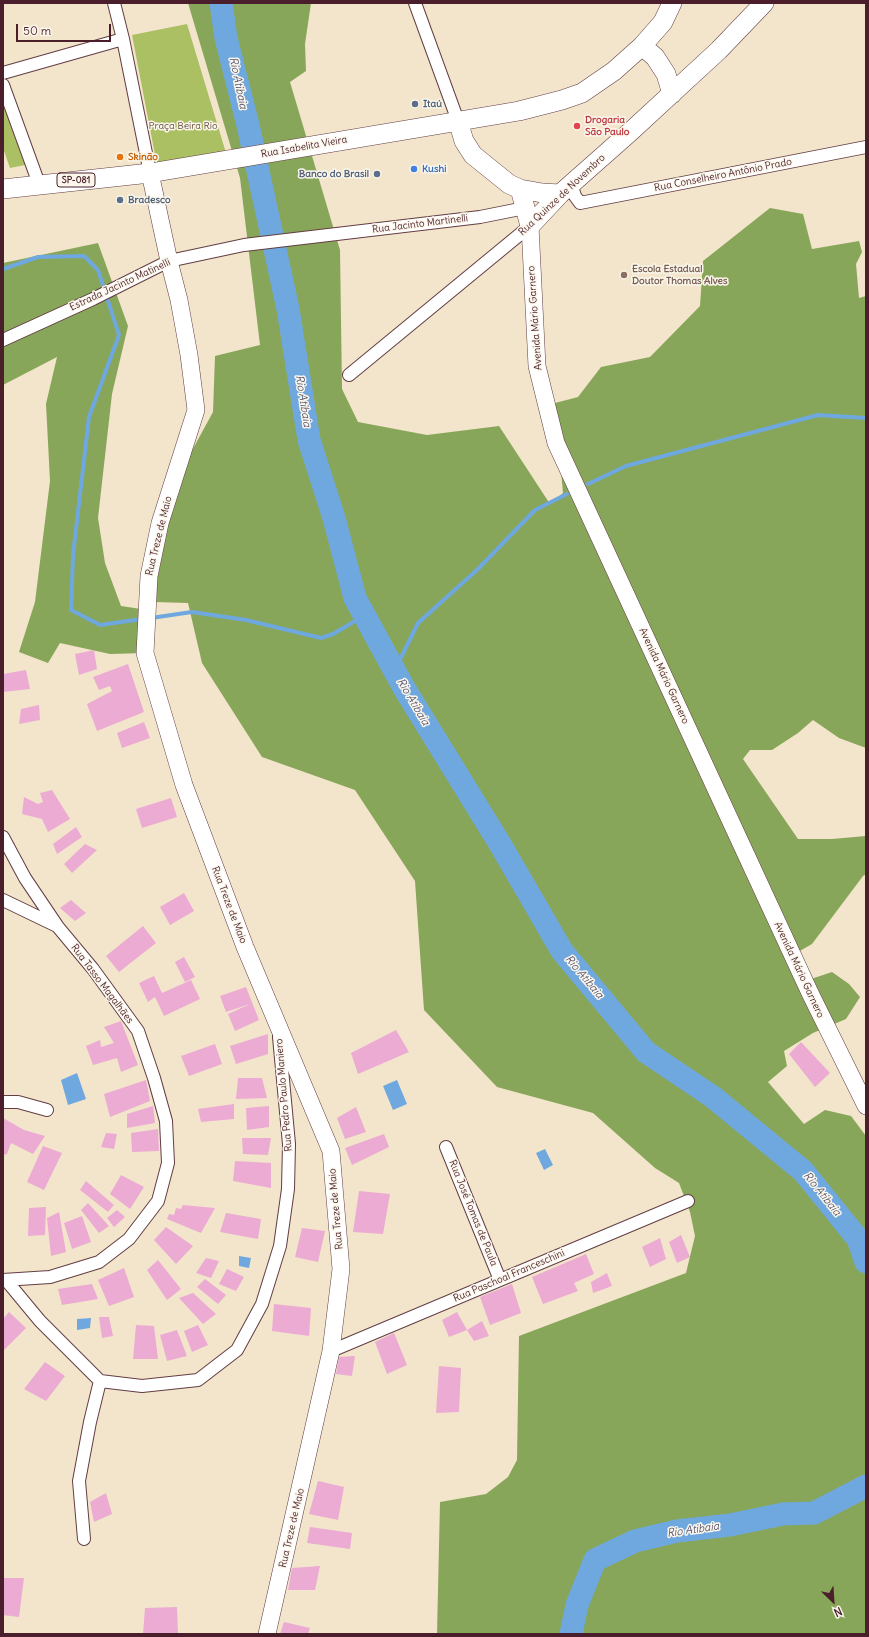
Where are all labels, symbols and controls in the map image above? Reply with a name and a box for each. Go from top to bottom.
scale bar [18,16,113,42]
text: 50 m [23,23,51,38]
water label: Rio Atibaia [226,56,250,110]
place label: Itaú [423,98,442,110]
marker: Itaú [410,99,420,109]
place label: Drogaria São Paulo [585,114,629,138]
park label: Praça Beira Rio [148,120,218,132]
marker: Drogaria São Paulo [572,121,582,131]
street label: Rua Isabelita Vieira [260,133,348,161]
place label: Skinão [128,151,158,163]
marker: Skinão [115,152,125,162]
street label: Rua Quinze de Novembro [516,152,608,238]
street label: Rua Conselheiro Antônio Prado [653,156,793,194]
place label: Kushi [422,163,446,175]
marker: Kushi [409,164,419,174]
place label: Banco do Brasil [299,168,369,180]
marker: Banco do Brasil [372,169,382,179]
road number: SP-081 [57,173,95,187]
place label: Bradesco [128,194,171,206]
marker: Bradesco [115,195,125,205]
street label: Rua Jacinto Martinelli [371,212,469,236]
street label: Estrada Jacinto Matinelli [68,256,172,314]
place label: Escola Estadual Doutor Thomas Alves [632,263,727,286]
street label: Avenida Mário Garnero [525,265,545,371]
marker: Escola Estadual Doutor Thomas Alves [619,270,629,280]
water label: Rio Atibaia [292,374,314,428]
street label: Rua Treze de Maio [143,495,175,577]
street label: Avenida Mário Garnero [636,626,692,726]
water label: Rio Atibaia [394,676,432,728]
street label: Rua Treze de Maio [209,865,249,945]
street label: Avenida Mário Garnero [771,920,827,1020]
street label: Rua Tasso Magalhães [68,942,136,1026]
water label: Rio Atibaia [562,953,606,1001]
street label: Rua Pedro Paulo Maniero [273,1038,295,1152]
street label: Rua José Tomas de Paula [446,1158,500,1268]
street label: Rua Treze de Maio [326,1168,346,1250]
water label: Rio Atibaia [800,1169,844,1219]
street label: Rua Paschoal Franceschini [452,1247,566,1305]
street label: Rua Treze de Maio [277,1487,307,1569]
water label: Rio Atibaia [666,1520,720,1540]
north arrow [813,1581,853,1621]
text: N [832,1604,844,1620]

